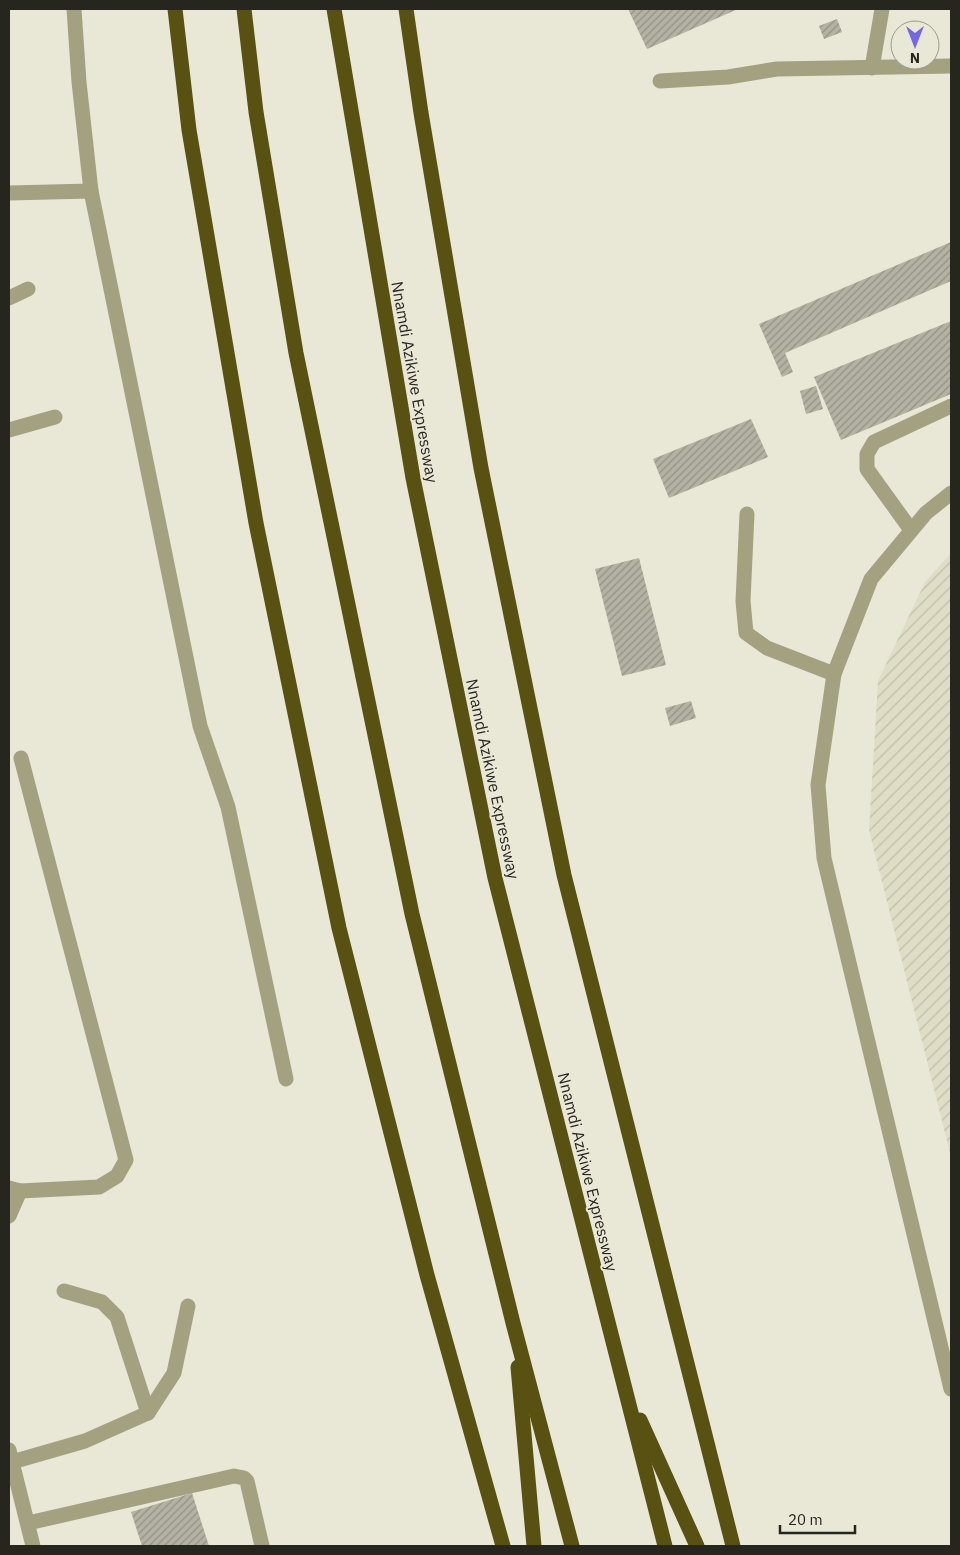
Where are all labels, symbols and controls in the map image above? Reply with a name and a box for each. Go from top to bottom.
north arrow [890,20,940,70]
text: N [910,49,920,67]
street label: Nnamdi Azikiwe Expressway [387,280,443,484]
street label: Nnamdi Azikiwe Expressway [462,677,524,881]
street label: Nnamdi Azikiwe Expressway [554,1070,622,1274]
scale bar [780,1502,855,1534]
text: 20 m [788,1510,823,1529]

